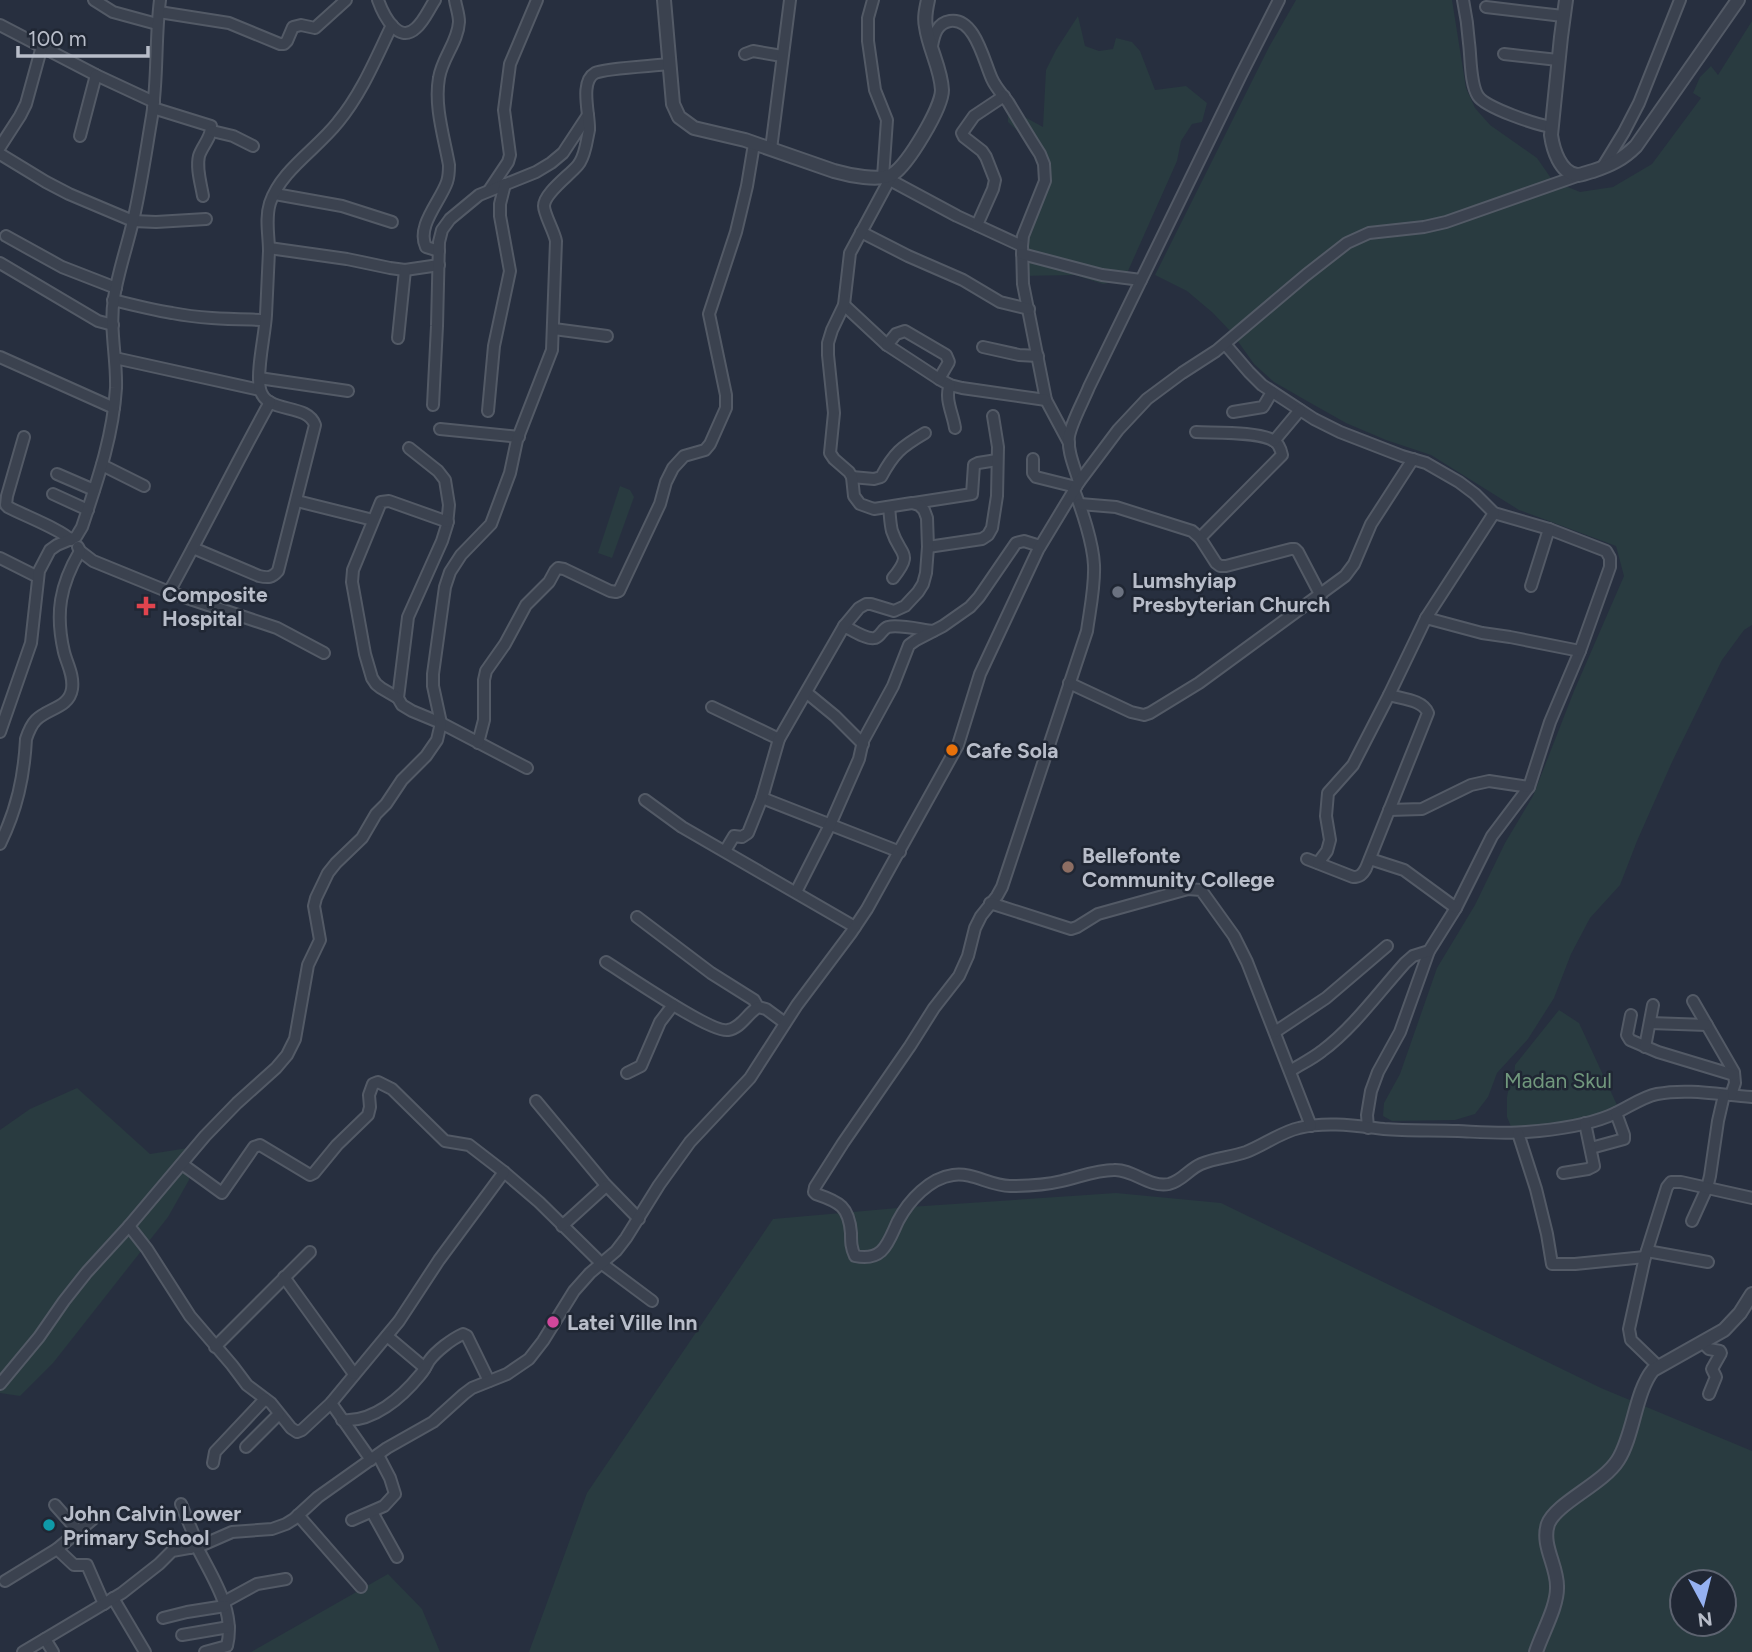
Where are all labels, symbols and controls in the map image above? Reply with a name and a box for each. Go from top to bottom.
scale bar [18,14,147,58]
text: 100 m [28,26,87,51]
place label: Lumshyiap Presbyterian Church [1132,568,1330,617]
place label: Composite Hospital [162,582,268,631]
marker: Lumshyiap Presbyterian Church [1110,584,1126,600]
marker: Composite Hospital [136,596,156,616]
place label: Cafe Sola [966,738,1058,763]
marker: Cafe Sola [944,742,960,758]
place label: Bellefonte Community College [1082,843,1275,892]
marker: Bellefonte Community College [1060,859,1076,875]
park label: Madan Skul [1504,1068,1612,1093]
place label: Latei Ville Inn [567,1310,697,1335]
marker: Latei Ville Inn [545,1314,561,1330]
place label: John Calvin Lower Primary School [63,1501,241,1550]
marker: John Calvin Lower Primary School [41,1517,57,1533]
north arrow [1668,1568,1738,1638]
text: N [1696,1607,1714,1632]

